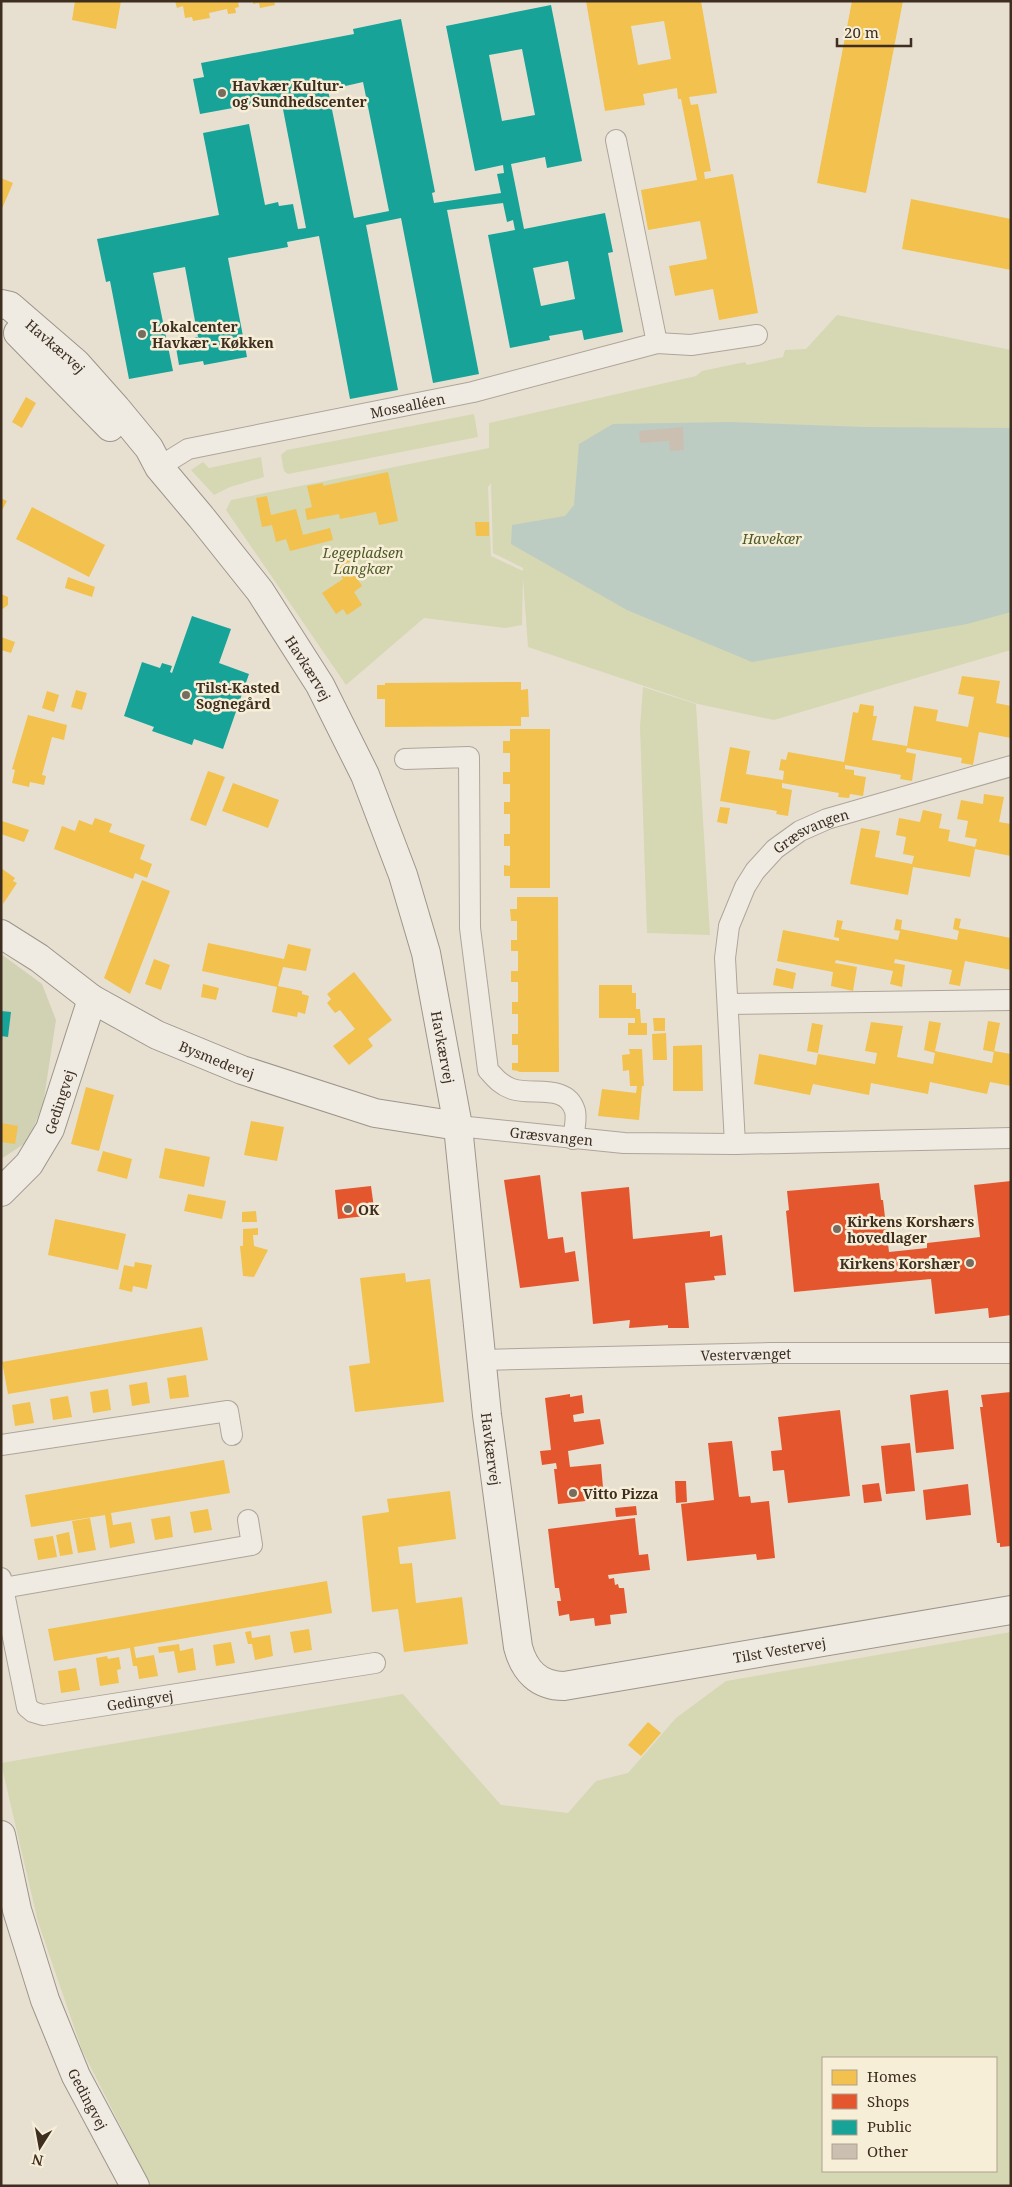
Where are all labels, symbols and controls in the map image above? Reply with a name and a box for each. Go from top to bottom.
scale bar [837,15,911,47]
text: 20 m [844,22,879,42]
place label: Havkær Kultur- og Sundhedscenter [232,76,368,111]
marker: Havkær Kultur- og Sundhedscenter [216,87,228,99]
street label: Havkærvej [22,315,90,377]
place label: Lokalcenter Havkær - Køkken [152,317,274,352]
marker: Lokalcenter Havkær - Køkken [136,328,148,340]
street label: Mosealléen [369,388,446,422]
park label: Havekær [741,529,802,548]
park label: Legepladsen Langkær [322,543,404,578]
street label: Havkærvej [281,632,336,704]
place label: Tilst-Kasted Sognegård [196,678,280,713]
marker: Tilst-Kasted Sognegård [180,689,192,701]
street label: Græsvangen [769,804,851,857]
street label: Havkærvej [427,1009,459,1085]
street label: Bysmedevej [176,1036,257,1083]
street label: Gedingvej [39,1067,78,1137]
street label: Græsvangen [509,1122,594,1149]
place label: OK [358,1200,380,1219]
marker: OK [342,1203,354,1215]
place label: Kirkens Korshærs hovedlager [847,1212,974,1247]
marker: Kirkens Korshærs hovedlager [831,1223,843,1235]
place label: Kirkens Korshær [840,1254,961,1273]
marker: Kirkens Korshær [964,1257,976,1269]
street label: Vestervænget [701,1343,791,1364]
street label: Havkærvej [477,1411,506,1487]
place label: Vitto Pizza [583,1484,658,1503]
marker: Vitto Pizza [567,1487,579,1499]
street label: Tilst Vestervej [732,1632,827,1667]
street label: Gedingvej [105,1685,175,1714]
legend [822,2057,997,2172]
street label: Gedingvej [64,2065,112,2133]
text: Homes [867,2066,917,2086]
text: Shops [867,2091,910,2111]
text: Public [867,2116,912,2136]
north arrow [15,2122,65,2172]
text: Other [867,2141,908,2161]
text: N [30,2150,45,2171]

